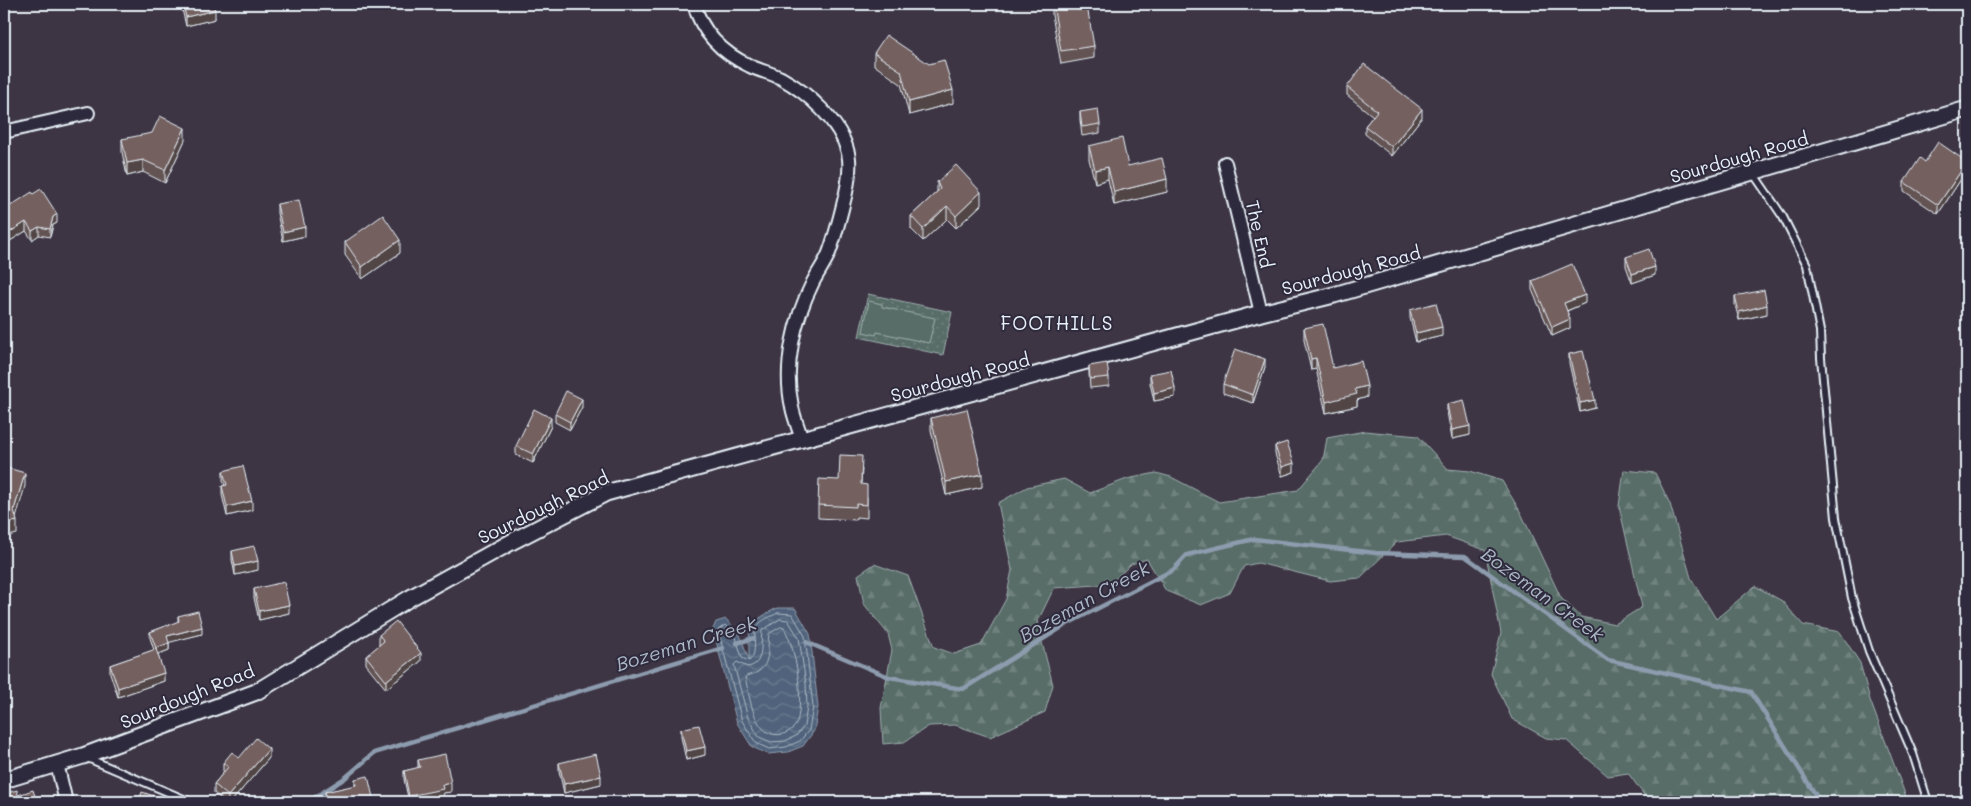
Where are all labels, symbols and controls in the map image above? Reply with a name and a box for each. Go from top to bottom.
street label: Sourdough Road [1667,126,1811,188]
street label: The End [1241,198,1279,270]
street label: Sourdough Road [1279,240,1423,300]
district label: FOOTHILLS [1001,310,1113,335]
street label: Sourdough Road [888,347,1032,407]
street label: Sourdough Road [474,465,612,549]
water label: Bozeman Creek [1477,541,1610,647]
water label: Bozeman Creek [1014,554,1155,647]
water label: Bozeman Creek [613,609,760,676]
street label: Sourdough Road [116,658,258,734]

